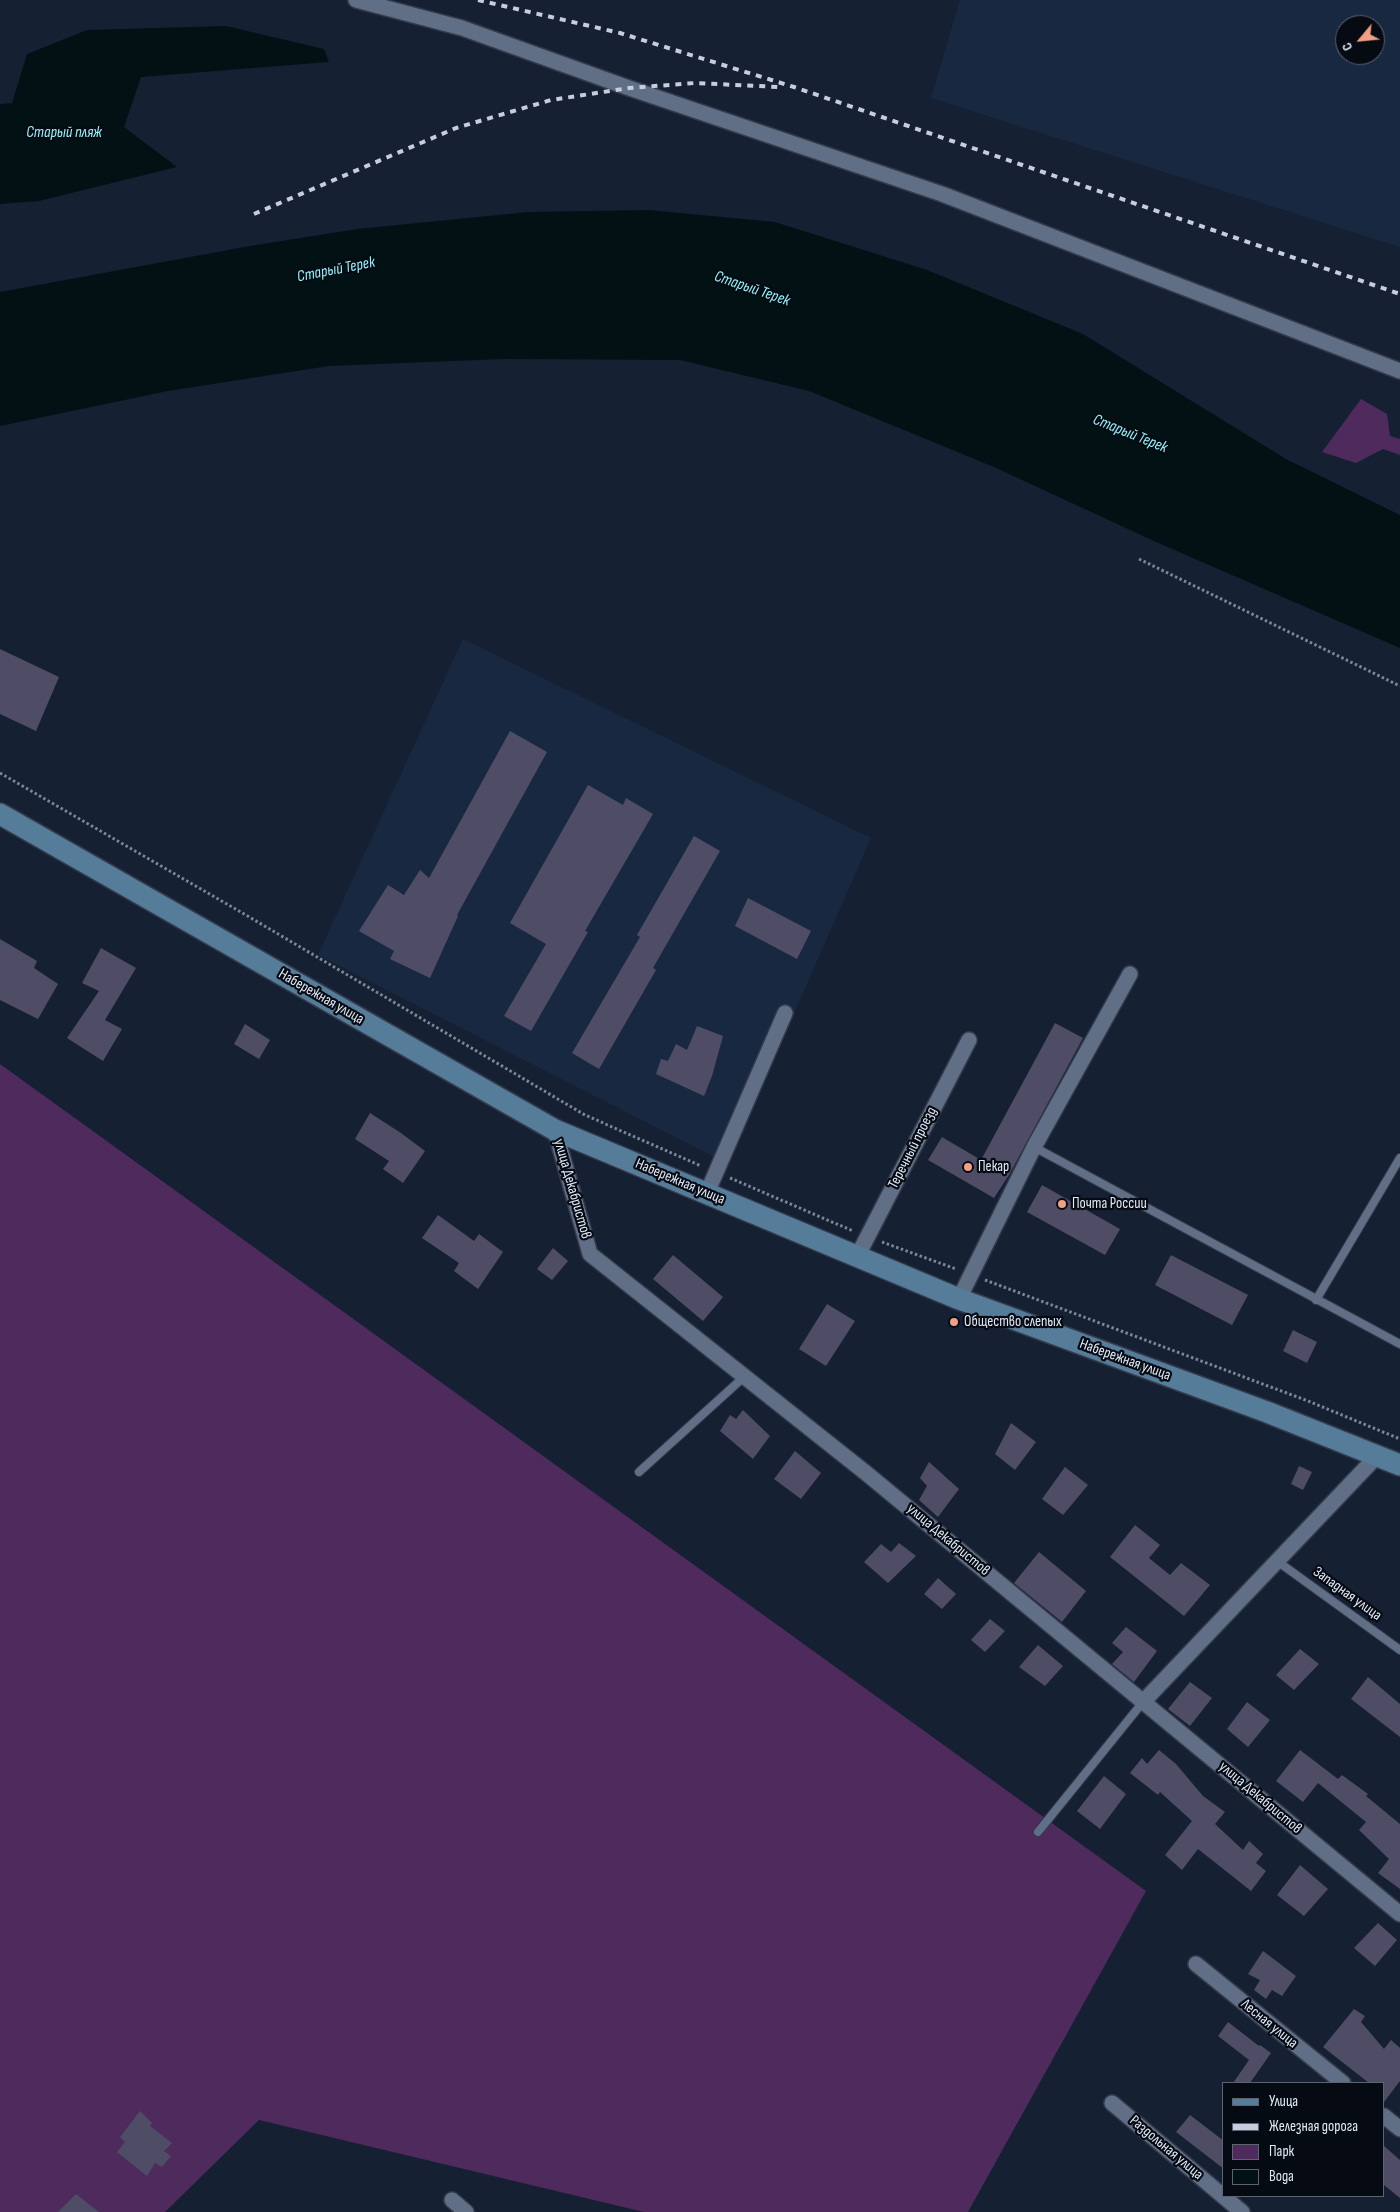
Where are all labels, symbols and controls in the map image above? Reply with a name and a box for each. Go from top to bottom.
north arrow [1335,15,1385,65]
text: С [1338,40,1356,54]
water label: Старый пляж [26,123,102,143]
water label: Старый Терек [295,253,377,287]
water label: Старый Терек [712,267,792,311]
water label: Старый Терек [1090,410,1170,458]
street label: Набережная улица [275,965,367,1029]
street label: Теречный проезд [885,1104,941,1192]
street label: улица Декабристов [549,1137,595,1241]
street label: Набережная улица [632,1155,728,1209]
place label: Пекар [978,1158,1009,1176]
marker: Пекар [962,1161,974,1173]
place label: Почта России [1072,1195,1147,1213]
marker: Почта России [1056,1198,1068,1210]
place label: Общество слепых [964,1313,1062,1331]
marker: Общество слепых [948,1316,960,1328]
street label: Набережная улица [1077,1335,1173,1385]
street label: улица Декабристов [903,1500,993,1580]
street label: Западная улица [1309,1563,1385,1625]
street label: улица Декабристов [1215,1758,1305,1838]
street label: Лесная улица [1237,1996,1301,2052]
legend [1222,2082,1385,2197]
text: Улица [1269,2092,1298,2111]
street label: Раздольная улица [1126,2112,1206,2184]
text: Железная дорога [1269,2117,1358,2136]
text: Парк [1269,2142,1294,2161]
text: Вода [1269,2167,1294,2186]

